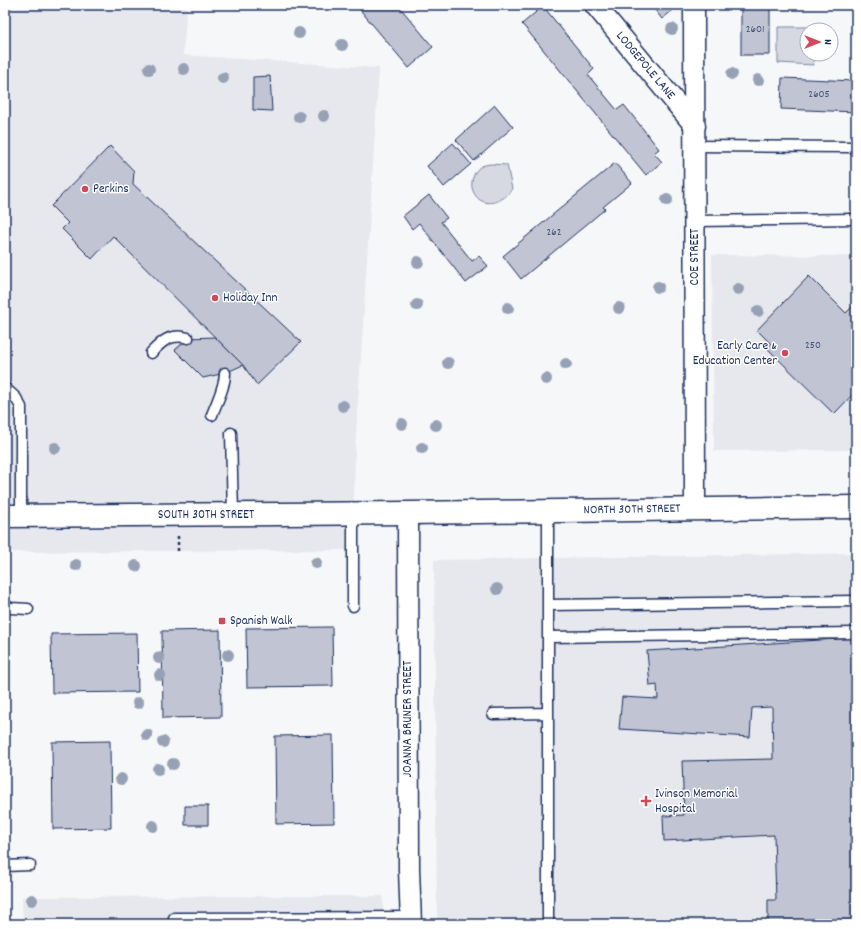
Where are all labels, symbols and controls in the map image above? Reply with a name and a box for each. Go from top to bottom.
house number: 2601 [746,22,764,38]
north arrow [799,22,839,62]
street label: LODGEPOLE LANE [611,28,679,104]
text: N [819,39,835,45]
house number: 2605 [808,87,830,103]
place label: Perkins [93,180,129,199]
marker: Perkins [80,184,90,194]
house number: 262 [546,225,562,241]
street label: COE STREET [686,228,705,286]
place label: Holiday Inn [223,289,277,308]
marker: Holiday Inn [210,293,220,303]
place label: Early Care & Education Center [693,337,777,371]
house number: 250 [805,338,821,354]
marker: Early Care & Education Center [780,348,790,358]
street label: NORTH 30TH STREET [583,500,681,520]
street label: SOUTH 30TH STREET [158,506,254,525]
place label: Spanish Walk [230,612,293,631]
marker: Spanish Walk [217,616,227,626]
street label: JOANNA BRUNER STREET [399,661,418,777]
place label: Ivinson Memorial Hospital [655,785,738,819]
marker: Ivinson Memorial Hospital [640,795,652,807]

